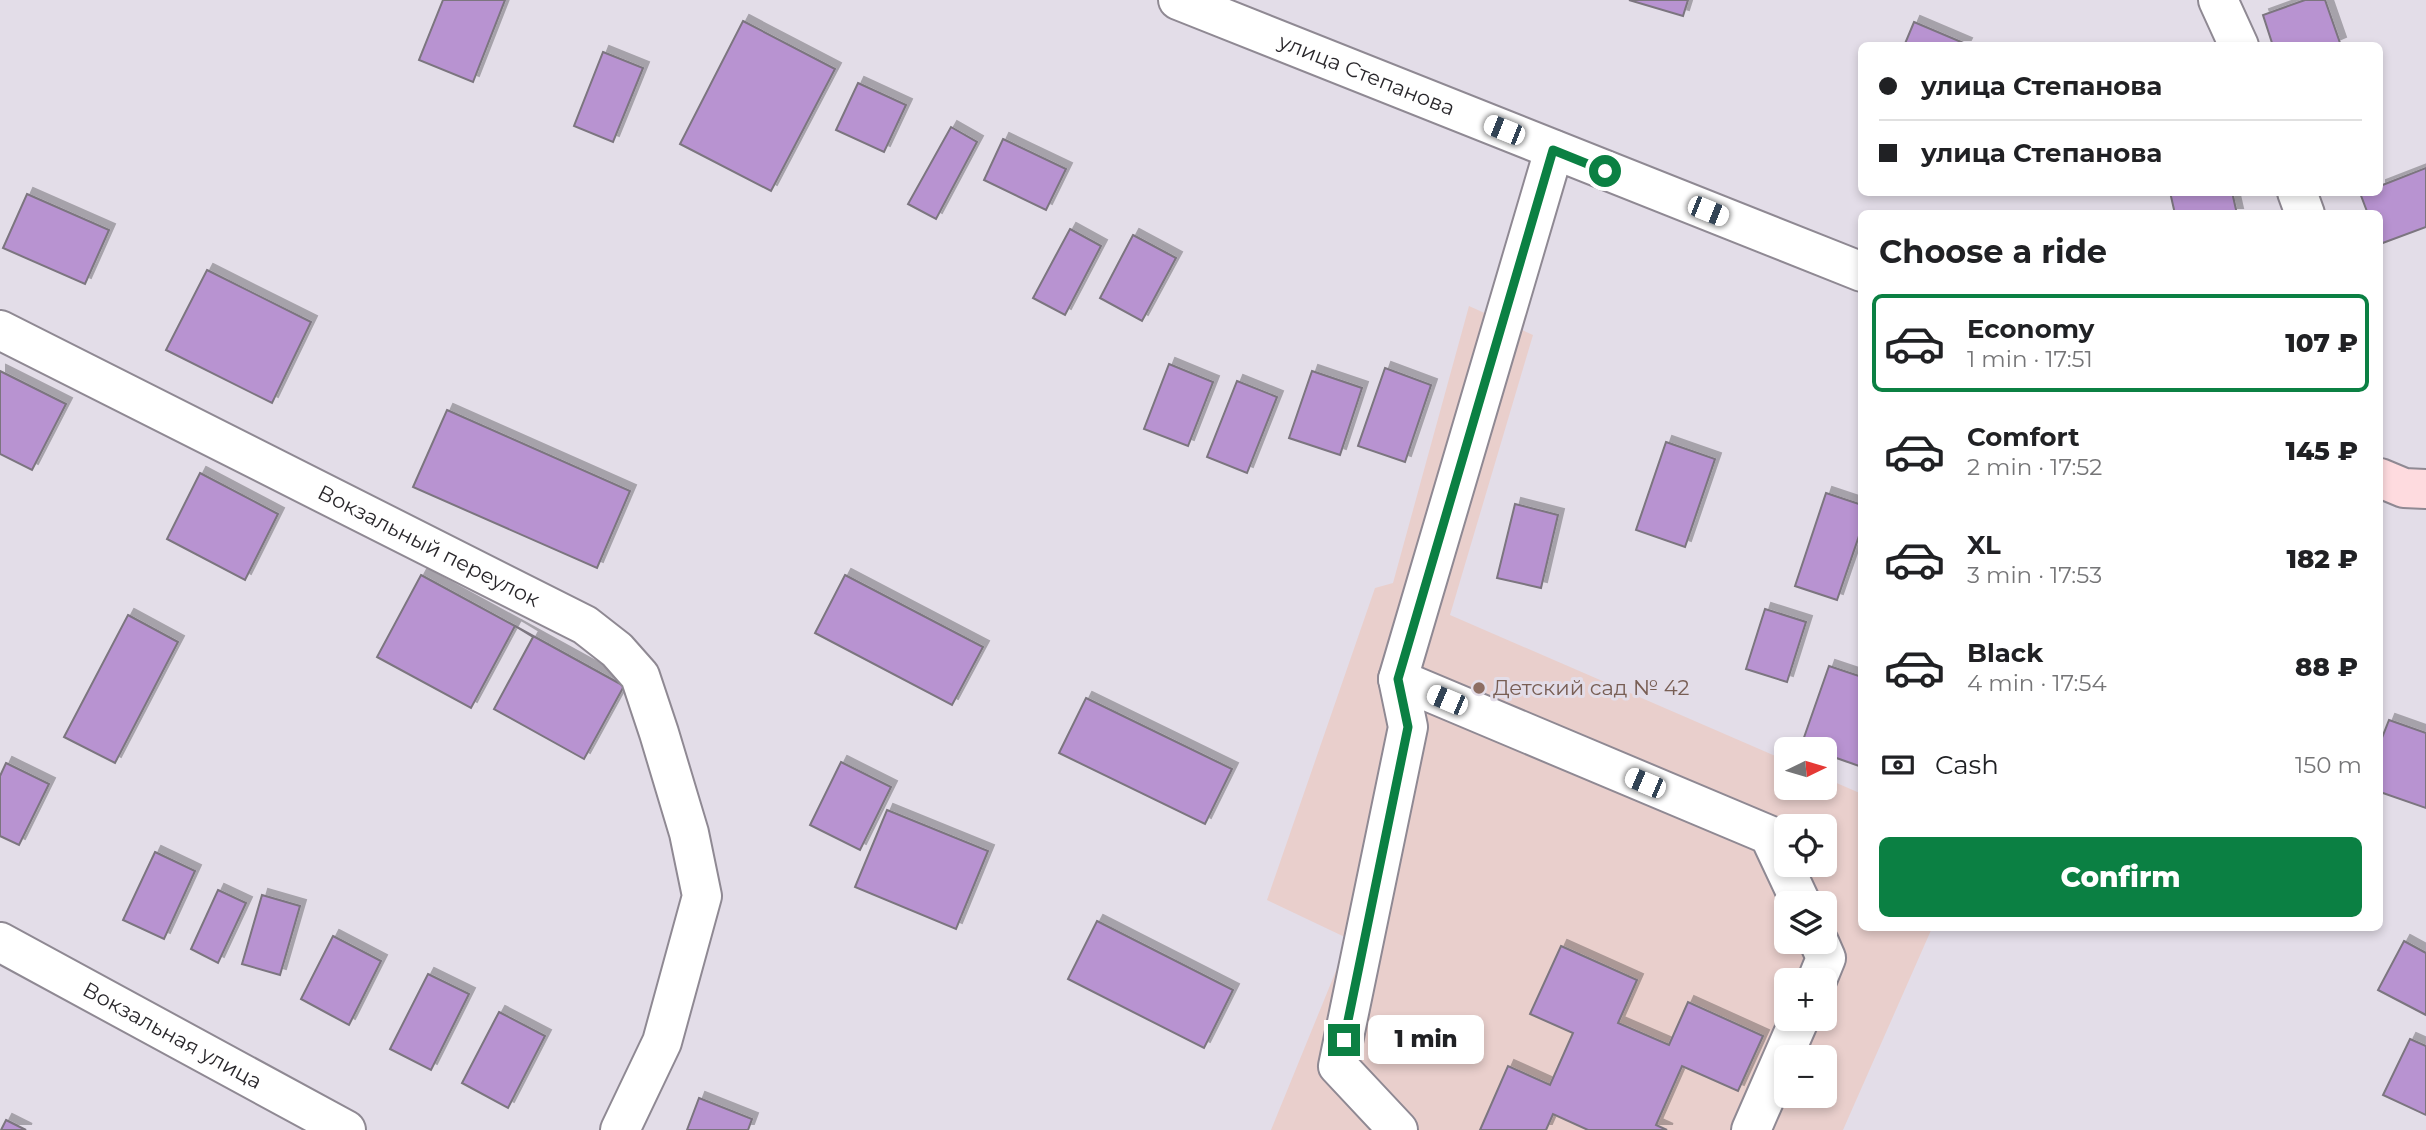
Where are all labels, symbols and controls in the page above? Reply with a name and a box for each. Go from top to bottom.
street label: улица Степанова [1274,28,1458,121]
text: улица Степанова [1921,70,2162,102]
car [1481,112,1528,148]
text: улица Степанова [1921,137,2162,169]
route start [1589,155,1621,187]
car [1685,193,1732,229]
text: Choose a ride [1879,232,2107,271]
icon: car [1883,312,1946,375]
text: Economy [1967,313,2094,345]
text: 107 ₽ [2285,327,2358,359]
text: 1 min · 17:51 [1967,345,2093,373]
icon: car [1883,420,1946,483]
text: Comfort [1967,421,2079,453]
text: 145 ₽ [2285,435,2358,467]
text: 2 min · 17:52 [1967,453,2102,481]
street label: Вокзальный переулок [314,479,544,612]
icon: car [1883,528,1946,591]
text: XL [1967,529,2001,561]
text: 182 ₽ [2286,543,2358,575]
text: 3 min · 17:53 [1967,561,2102,589]
icon: car [1883,636,1946,699]
text: Black [1967,637,2043,669]
text: 88 ₽ [2295,651,2358,683]
text: 4 min · 17:54 [1967,669,2107,697]
place label: Детский сад № 42 [1493,675,1689,700]
marker: Детский сад № 42 [1471,680,1487,696]
car [1424,682,1471,718]
north arrow [1774,737,1838,800]
map controls [1774,737,1837,1108]
icon: cash [1879,746,1917,784]
text: Cash [1935,749,1999,781]
text: 150 m [2295,751,2362,779]
car [1622,765,1669,801]
button: locate [1774,814,1837,877]
button: Confirm [1879,837,2362,917]
button: layers [1774,891,1837,954]
button: + [1774,968,1837,1031]
street label: Вокзальная улица [79,976,266,1094]
callout: 1 min [1368,1016,1484,1064]
route end [1328,1024,1360,1056]
text: 1 min [1394,1025,1458,1053]
button: − [1774,1045,1837,1108]

